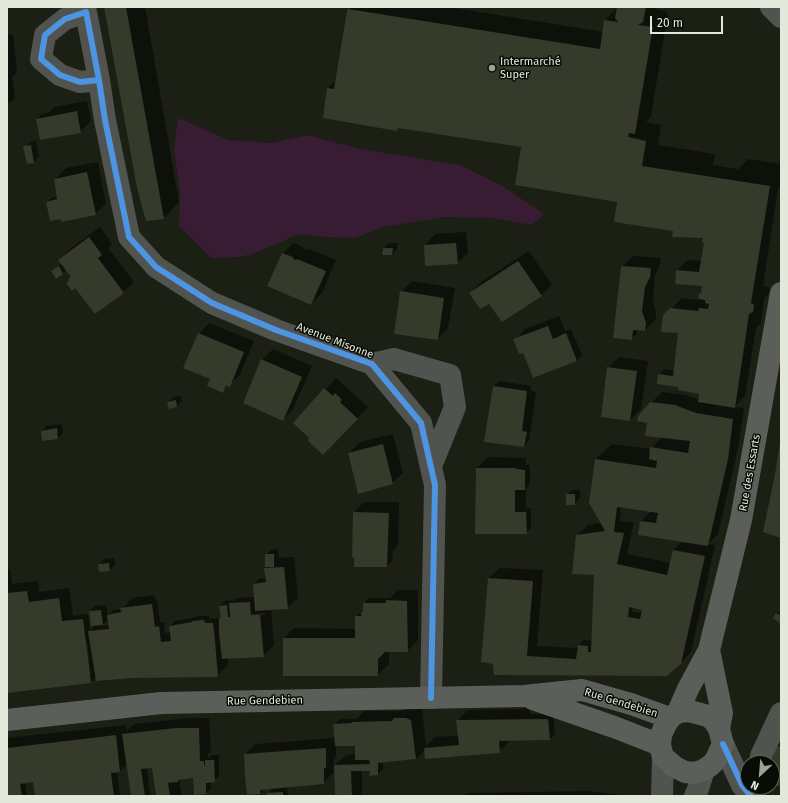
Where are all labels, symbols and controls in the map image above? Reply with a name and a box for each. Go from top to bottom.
scale bar [652,8,725,34]
text: 20 m [657,16,683,30]
place label: Intermarché Super [500,55,561,81]
marker: Intermarché Super [487,63,497,73]
street label: Avenue Misonne [295,320,375,362]
street label: Rue des Essarts [737,434,763,512]
street label: Rue Gendebien [583,686,659,720]
street label: Rue Gendebien [227,694,303,708]
north arrow [740,755,780,795]
text: N [749,778,761,793]

